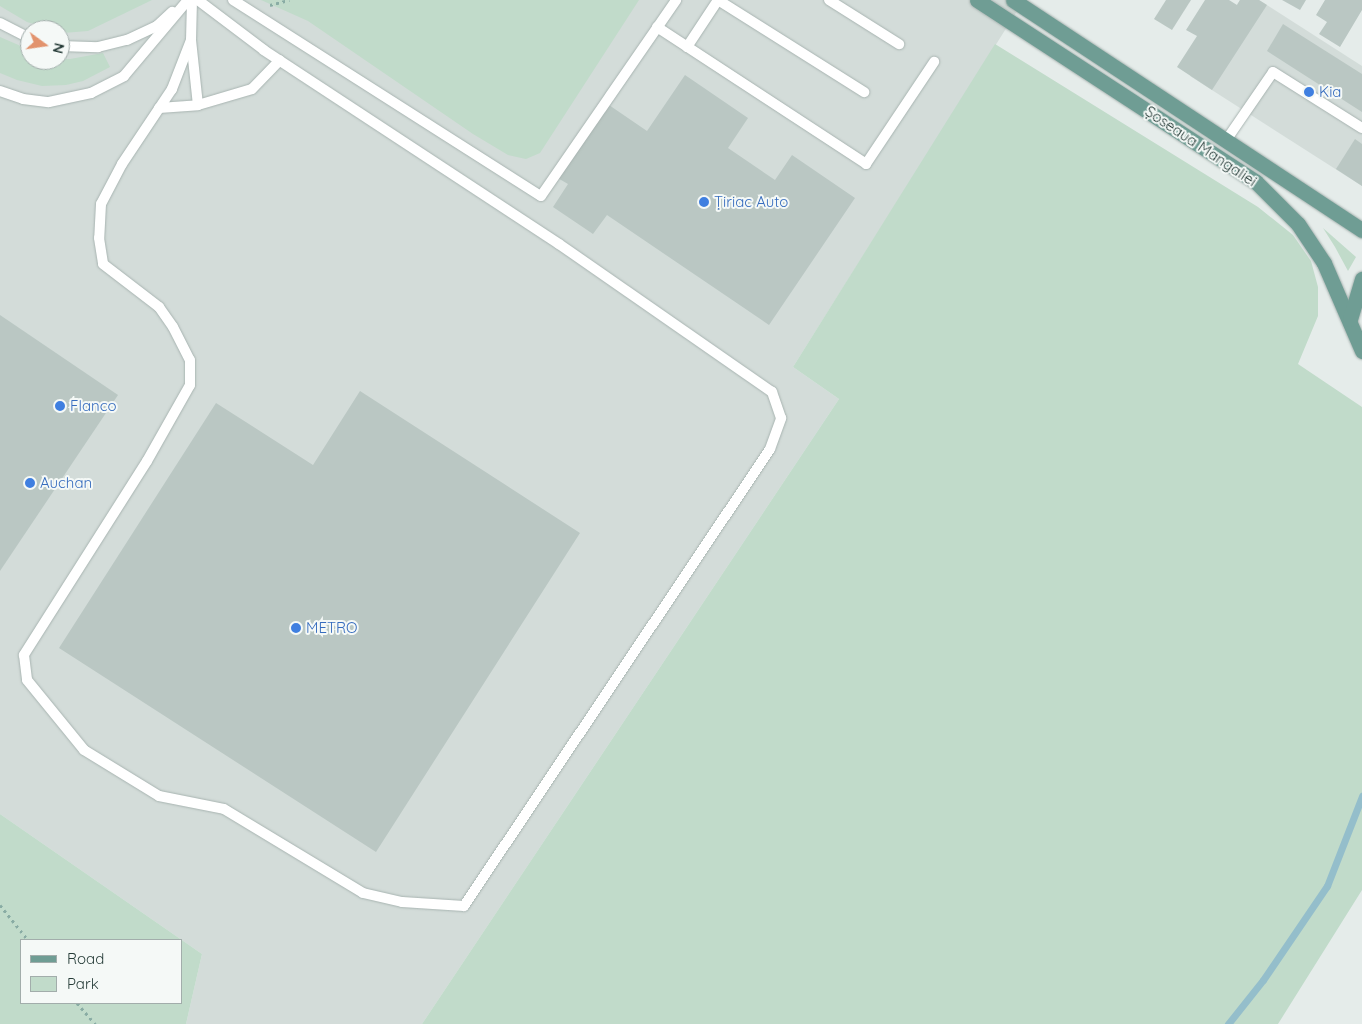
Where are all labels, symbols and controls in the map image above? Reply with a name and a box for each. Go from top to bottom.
north arrow [20,20,70,70]
text: N [49,41,69,56]
place label: Kia [1319,83,1341,101]
marker: Kia [1303,86,1315,98]
street label: Șoseaua Mangaliei [1142,102,1260,190]
place label: Țiriac Auto [714,193,788,211]
marker: Țiriac Auto [698,196,710,208]
place label: Flanco [70,397,117,415]
marker: Flanco [54,400,66,412]
place label: Auchan [40,474,92,492]
marker: Auchan [24,477,36,489]
place label: METRO [306,619,357,637]
marker: METRO [290,622,302,634]
legend [20,939,182,1004]
text: Road [67,949,104,968]
text: Park [67,974,99,993]

